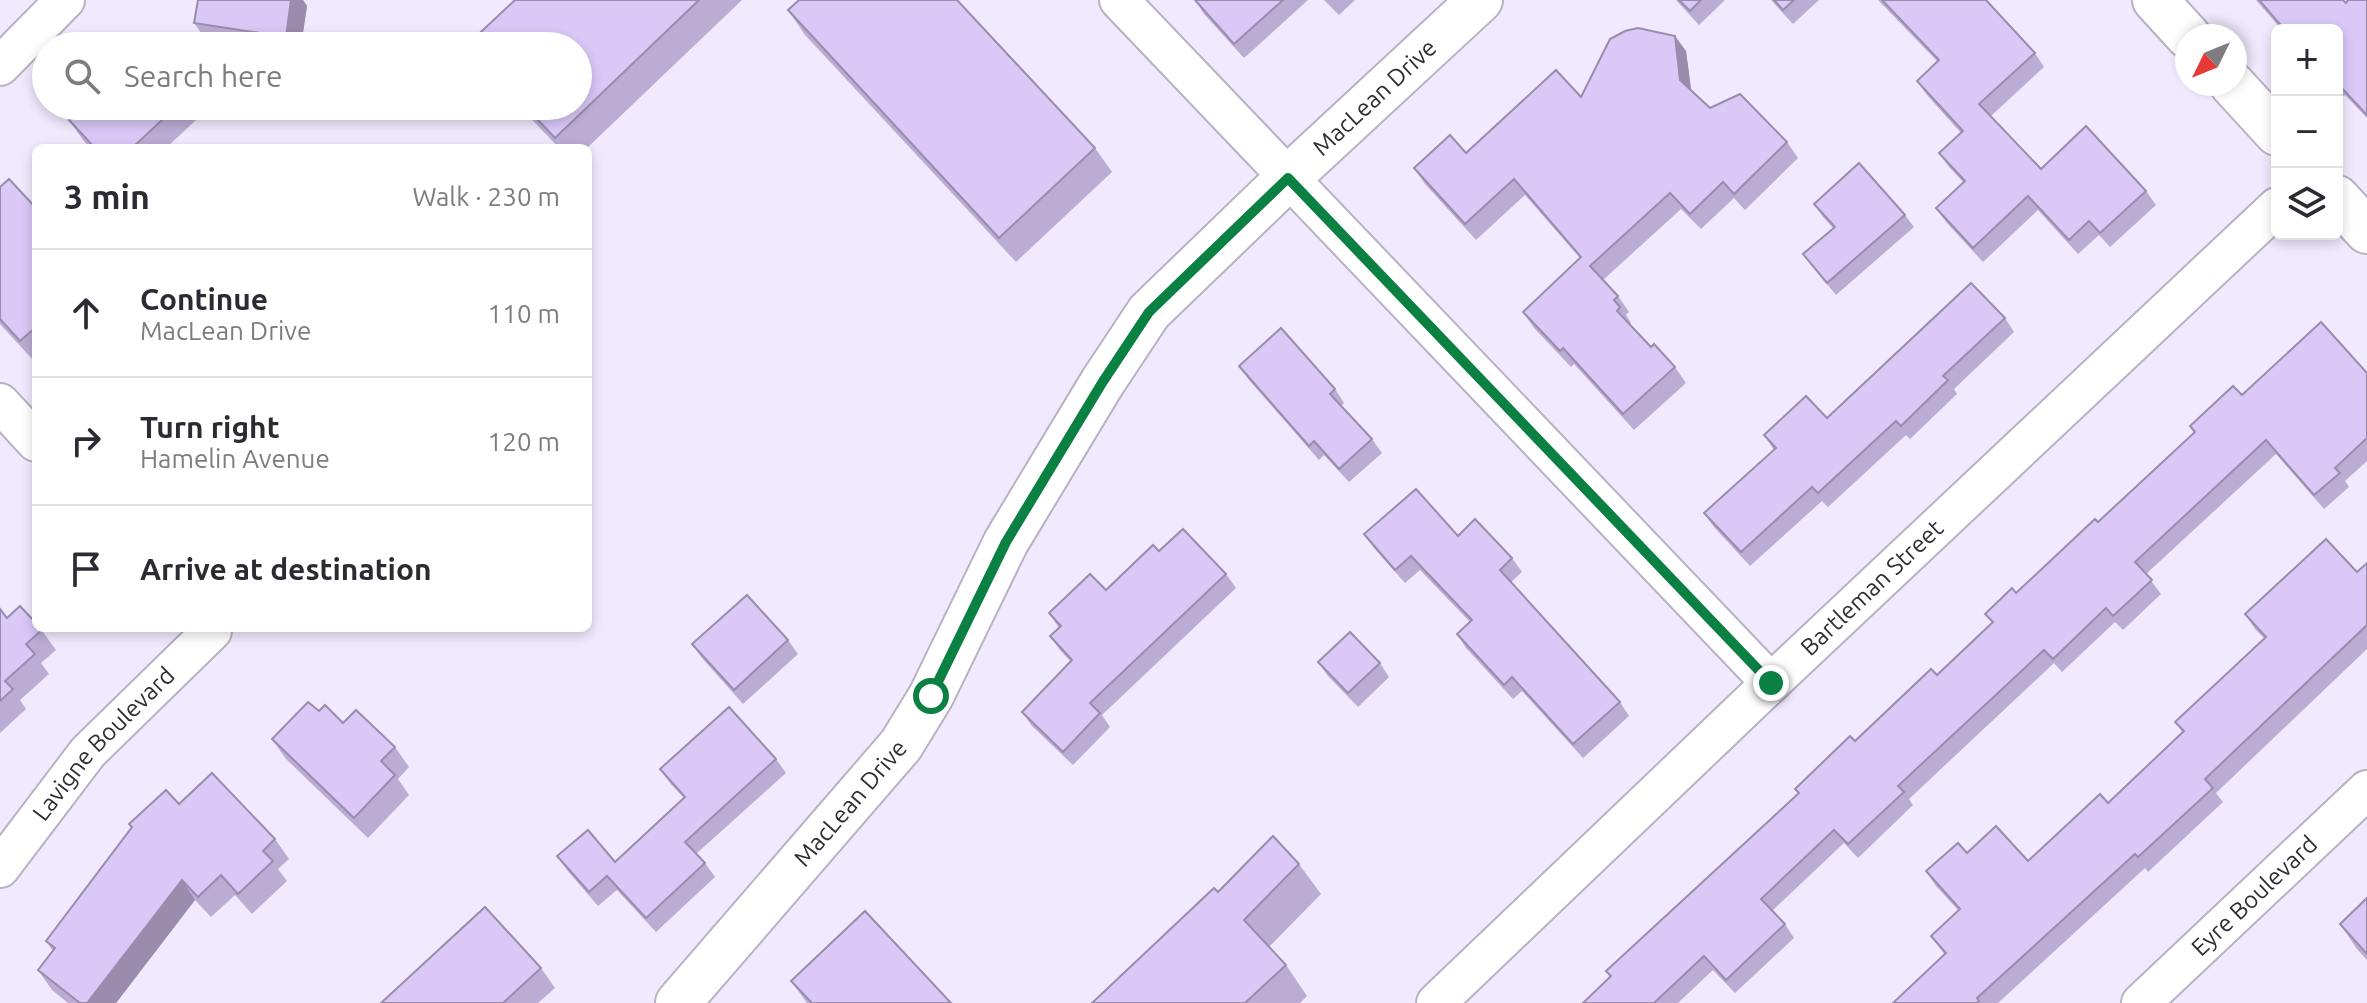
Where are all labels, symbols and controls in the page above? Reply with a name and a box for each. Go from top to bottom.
north arrow [2175,24,2247,96]
map controls [2271,24,2343,240]
button: + [2271,24,2343,96]
search box [32,32,592,120]
street label: MacLean Drive [1307,34,1442,161]
icon: search [60,54,104,98]
text: Search here [124,59,283,93]
button: − [2271,96,2343,168]
button: layers [2271,168,2343,240]
text: 3 min [64,177,150,215]
text: Walk · 230 m [412,182,560,211]
text: Continue [140,282,268,316]
icon: ahead [64,291,108,335]
text: 110 m [488,299,560,328]
text: MacLean Drive [140,316,311,345]
text: Turn right [140,410,280,444]
icon: right [64,419,108,463]
text: 120 m [488,427,560,456]
text: Hamelin Avenue [140,444,330,473]
street label: Bartleman Street [1795,514,1949,661]
icon: arrive [64,547,108,591]
text: Arrive at destination [140,552,432,586]
street label: Lavigne Boulevard [27,661,180,826]
route end [1753,665,1789,701]
route start [913,678,949,714]
street label: MacLean Drive [788,734,912,872]
street label: Eyre Boulevard [2186,830,2323,961]

